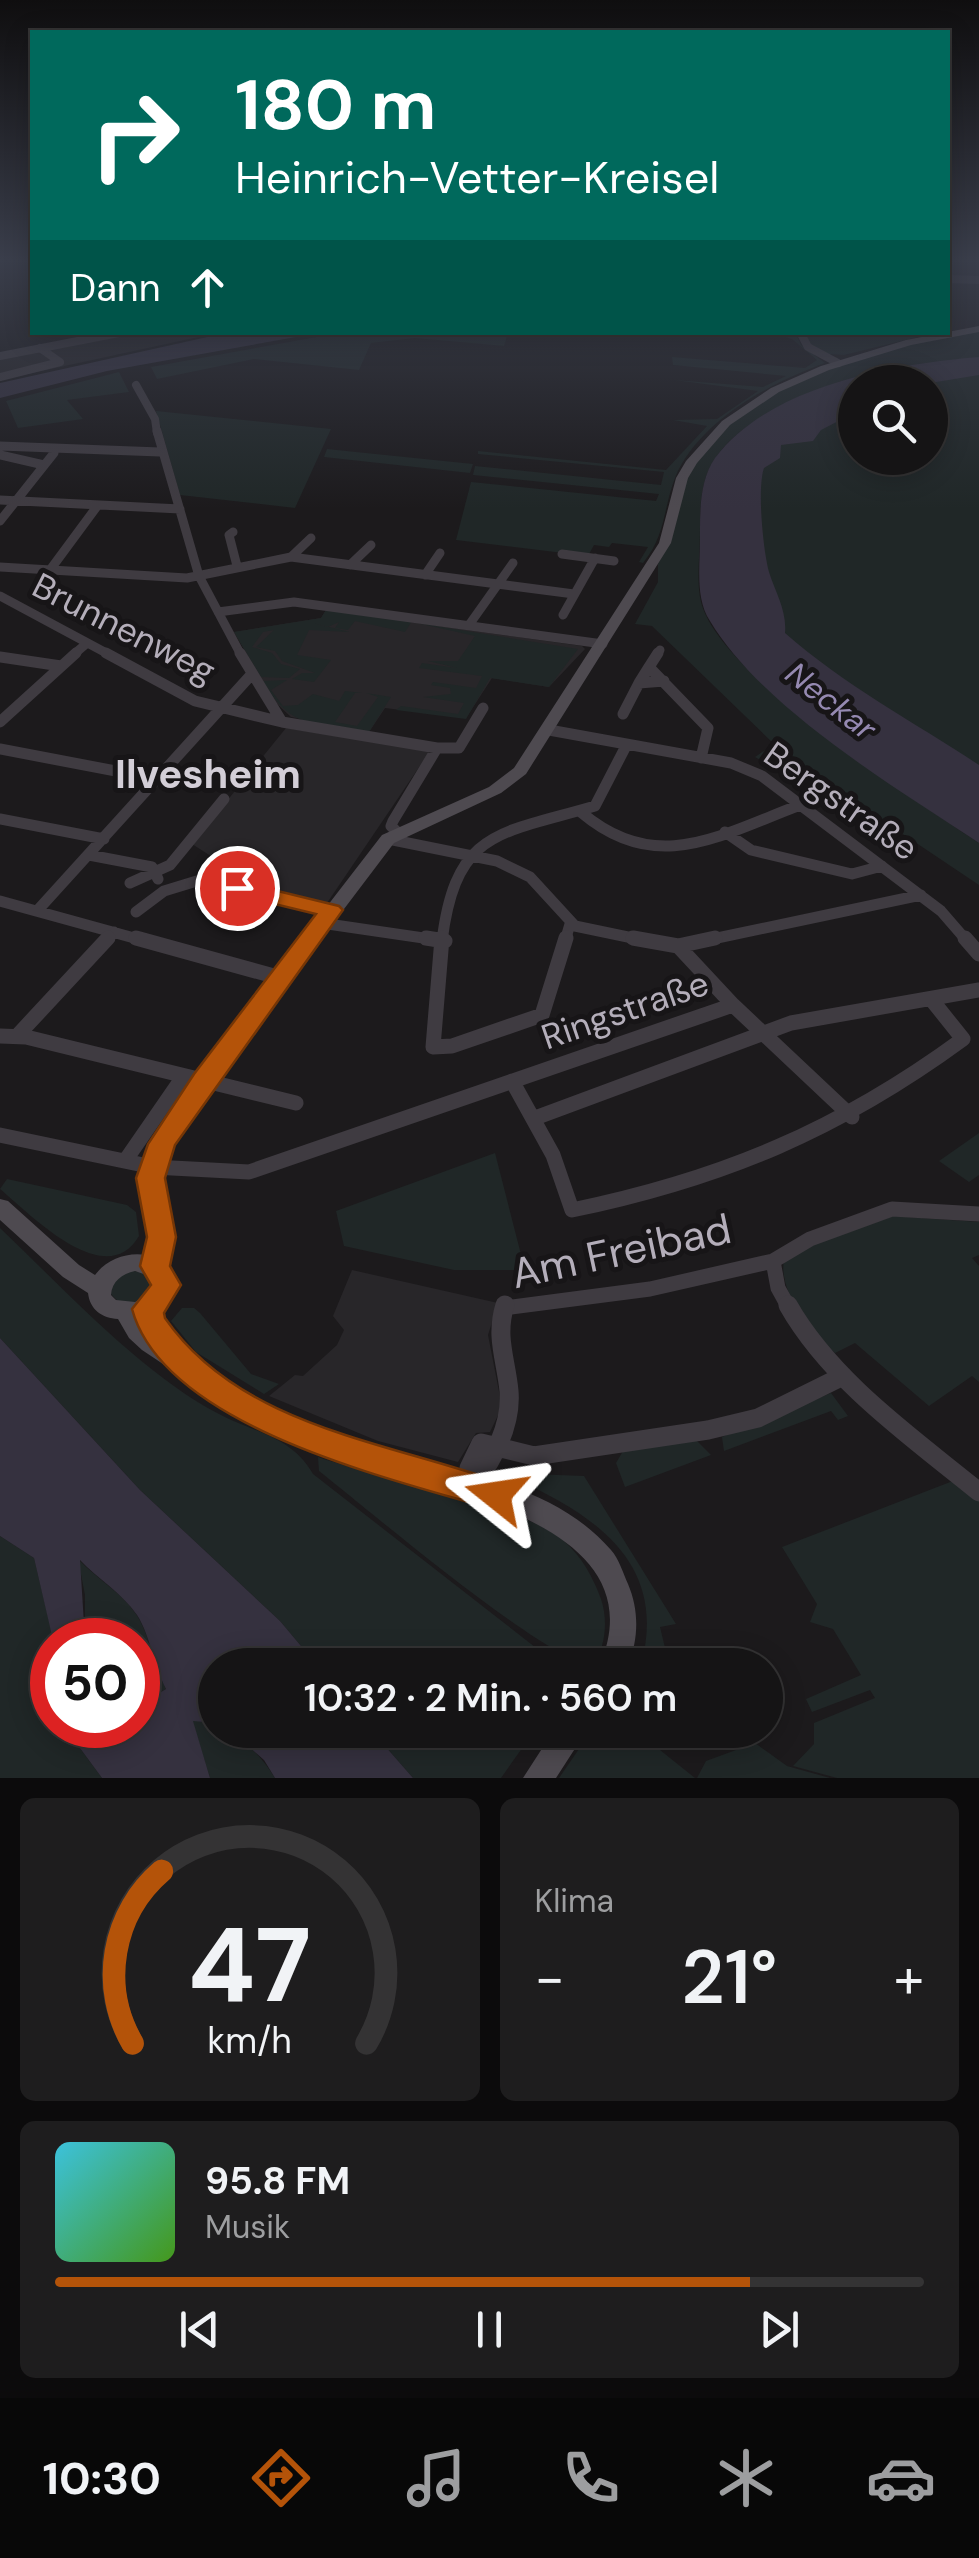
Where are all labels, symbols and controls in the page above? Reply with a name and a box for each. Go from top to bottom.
text: 180 m [235,60,436,151]
icon: right [70,70,200,200]
text: Heinrich-Vetter-Kreisel [235,148,719,207]
icon: ahead [180,260,235,315]
text: Dann [70,263,160,313]
map controls [838,365,948,475]
button: search [838,365,948,475]
street label: Brunnenweg [25,562,223,694]
water label: Neckar [777,652,886,750]
street label: Bergstraße [755,731,927,871]
district label: Ilvesheim [115,748,301,800]
pin [195,846,280,931]
icon: arrive [210,861,265,916]
street label: Ringstraße [535,960,715,1060]
street label: Am Freibad [506,1201,736,1301]
position arrow [444,1443,548,1547]
speed limit sign: 50 [30,1618,160,1748]
text: 10:32 · 2 Min. · 560 m [304,1673,677,1723]
text: Klima [535,1880,614,1922]
text: 47 [188,1898,311,2033]
text: 21° [681,1929,777,2026]
text: − [535,1942,565,2014]
text: + [894,1942,924,2014]
text: km/h [208,2018,292,2064]
text: 95.8 FM [205,2156,350,2206]
text: Musik [205,2206,290,2248]
icon: previous [172,2302,227,2357]
icon: pause [462,2302,517,2357]
icon: next [752,2302,807,2357]
icon: directions [246,2443,316,2513]
icon: music [401,2443,471,2513]
icon: phone [556,2443,626,2513]
icon: climate [711,2443,781,2513]
icon: car [866,2443,936,2513]
text: 10:30 [43,2449,161,2508]

